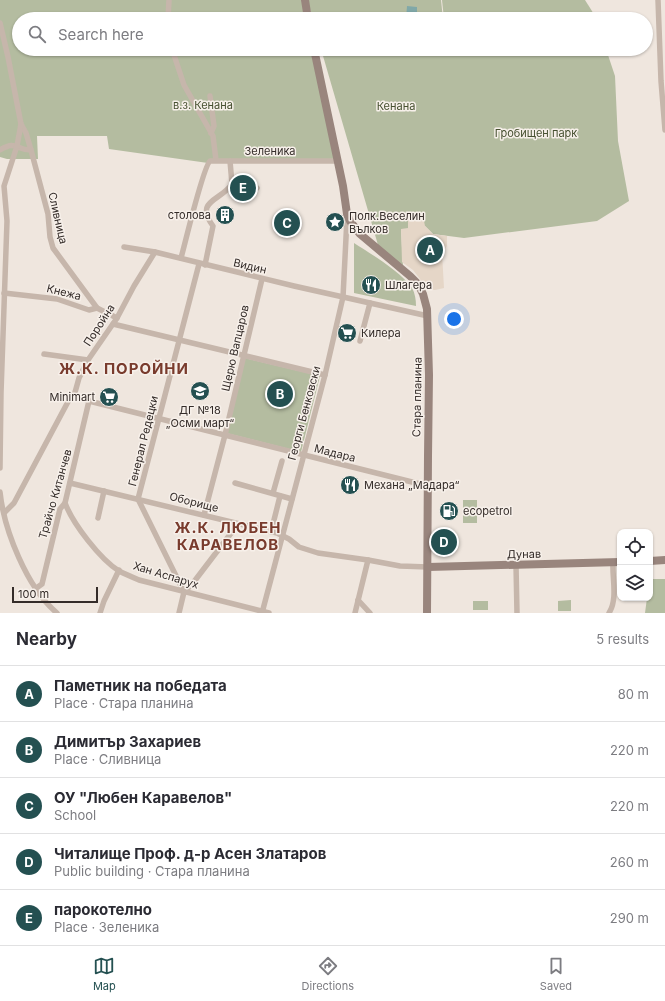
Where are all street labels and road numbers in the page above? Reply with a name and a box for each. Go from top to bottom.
street label: Зеленика [244,144,296,158]
street label: Сливница [45,191,71,245]
street label: Видин [232,255,268,277]
street label: Кнежа [45,281,83,303]
street label: Поройна [80,301,118,349]
street label: Щерю Вапцаров [218,303,252,393]
street label: Стара планина [409,357,425,437]
street label: Георги Бенковски [285,364,323,462]
street label: Генерал Редецки [125,394,161,488]
street label: Мадара [313,441,357,465]
street label: Трайчо Китанчев [35,447,75,541]
street label: Оборище [168,489,220,515]
street label: Дунав [507,547,541,561]
street label: Хан Аспарух [131,558,201,592]

